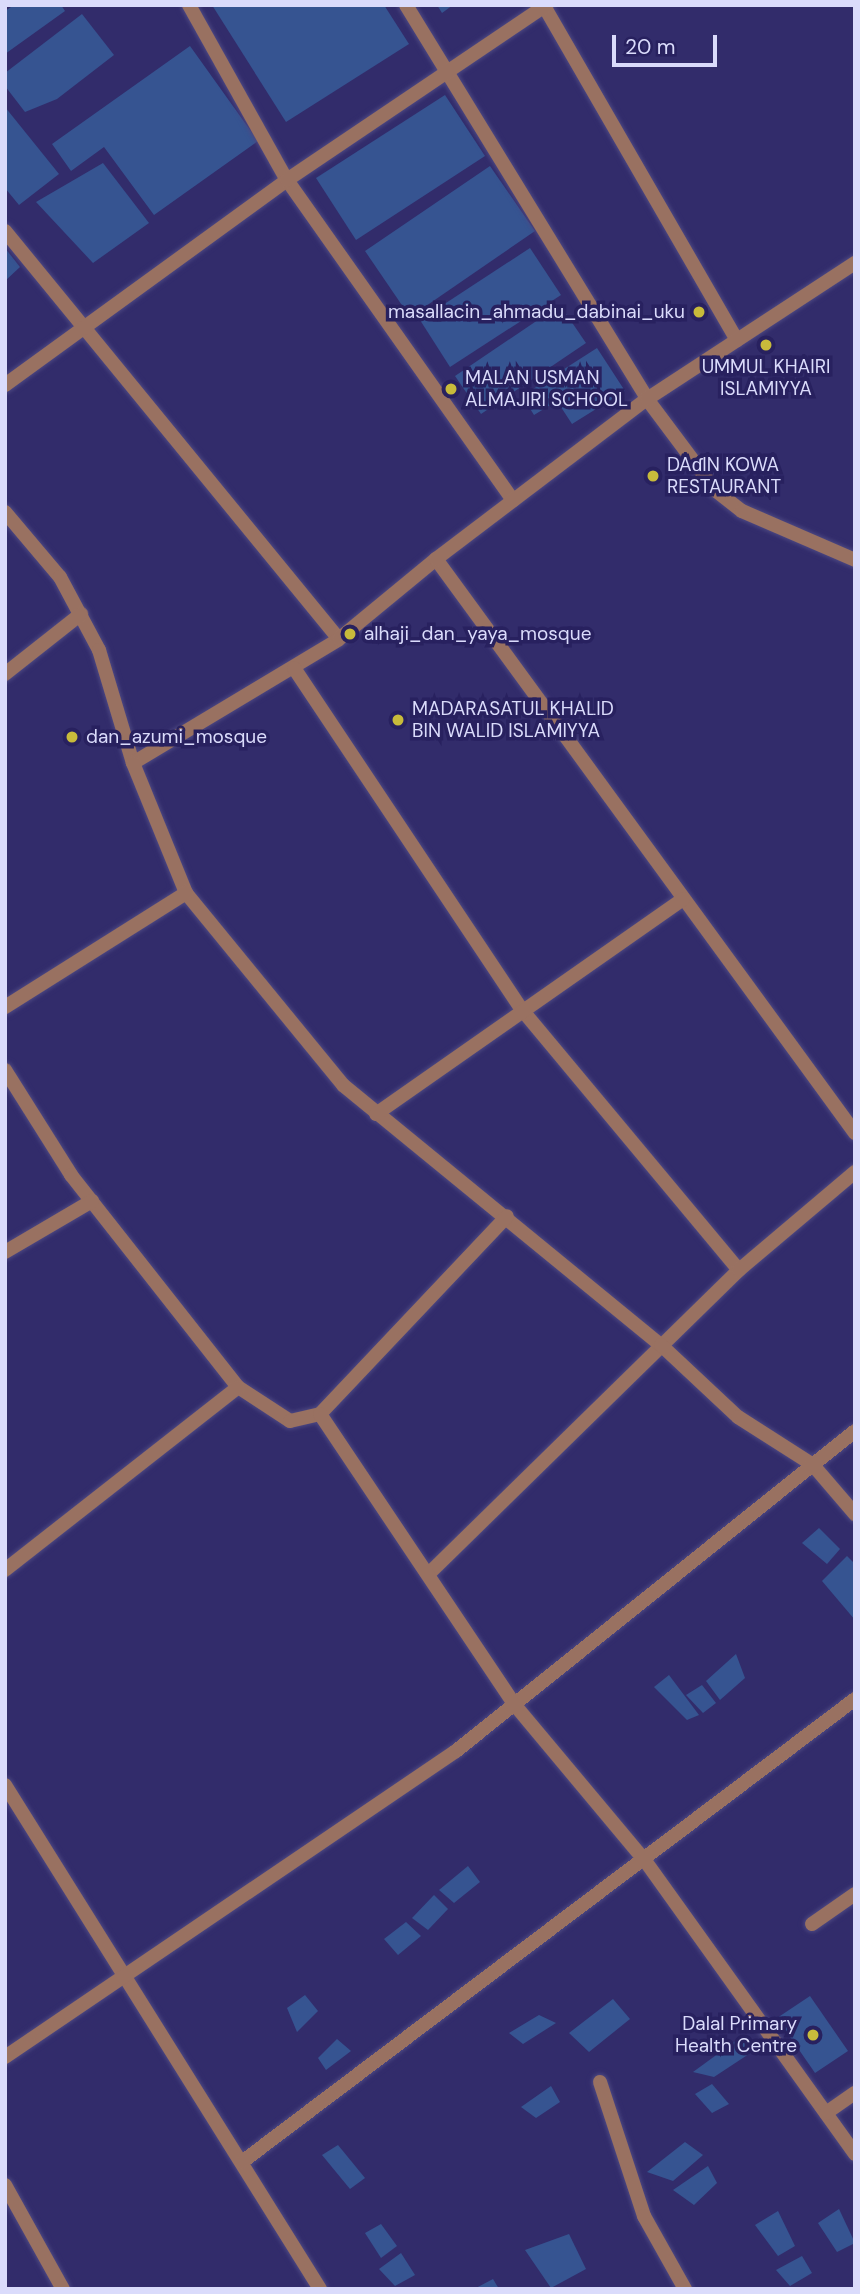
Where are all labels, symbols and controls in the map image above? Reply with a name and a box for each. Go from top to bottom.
scale bar [615,21,720,65]
text: 20 m [625,33,676,61]
place label: masallacin_ahmadu_dabinai_uku [388,301,685,323]
marker: masallacin_ahmadu_dabinai_uku [691,304,707,320]
marker: UMMUL KHAIRI ISLAMIYYA [758,337,774,353]
place label: UMMUL KHAIRI ISLAMIYYA [702,356,830,400]
place label: MALAN USMAN ALMAJIRI SCHOOL [465,367,628,411]
marker: MALAN USMAN ALMAJIRI SCHOOL [443,381,459,397]
place label: DAɗIN KOWA RESTAURANT [667,454,781,498]
marker: DAɗIN KOWA RESTAURANT [645,468,661,484]
place label: alhaji_dan_yaya_mosque [364,623,591,645]
marker: alhaji_dan_yaya_mosque [342,626,358,642]
place label: MADARASATUL KHALID BIN WALID ISLAMIYYA [412,698,614,742]
marker: MADARASATUL KHALID BIN WALID ISLAMIYYA [390,712,406,728]
place label: dan_azumi_mosque [86,726,267,748]
marker: dan_azumi_mosque [64,729,80,745]
place label: Dalal Primary Health Centre [675,2013,797,2057]
marker: Dalal Primary Health Centre [803,2025,823,2045]

